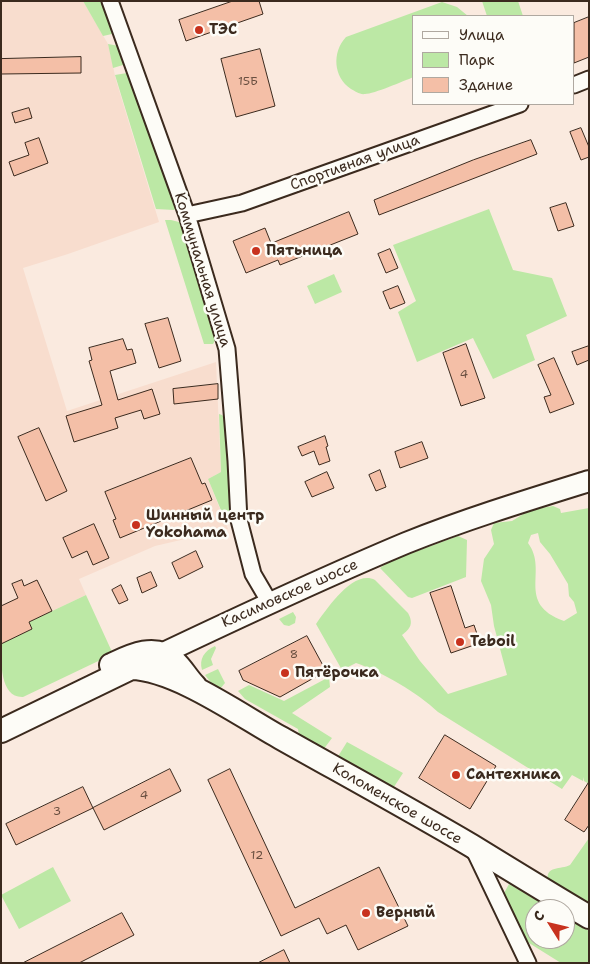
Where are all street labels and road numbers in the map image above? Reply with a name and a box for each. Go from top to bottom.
street label: Спортивная улица [288,131,422,195]
street label: Коммунальная улица [170,190,234,350]
street label: Касимовское шоссе [219,556,361,632]
street label: Коломенское шоссе [329,759,465,849]

